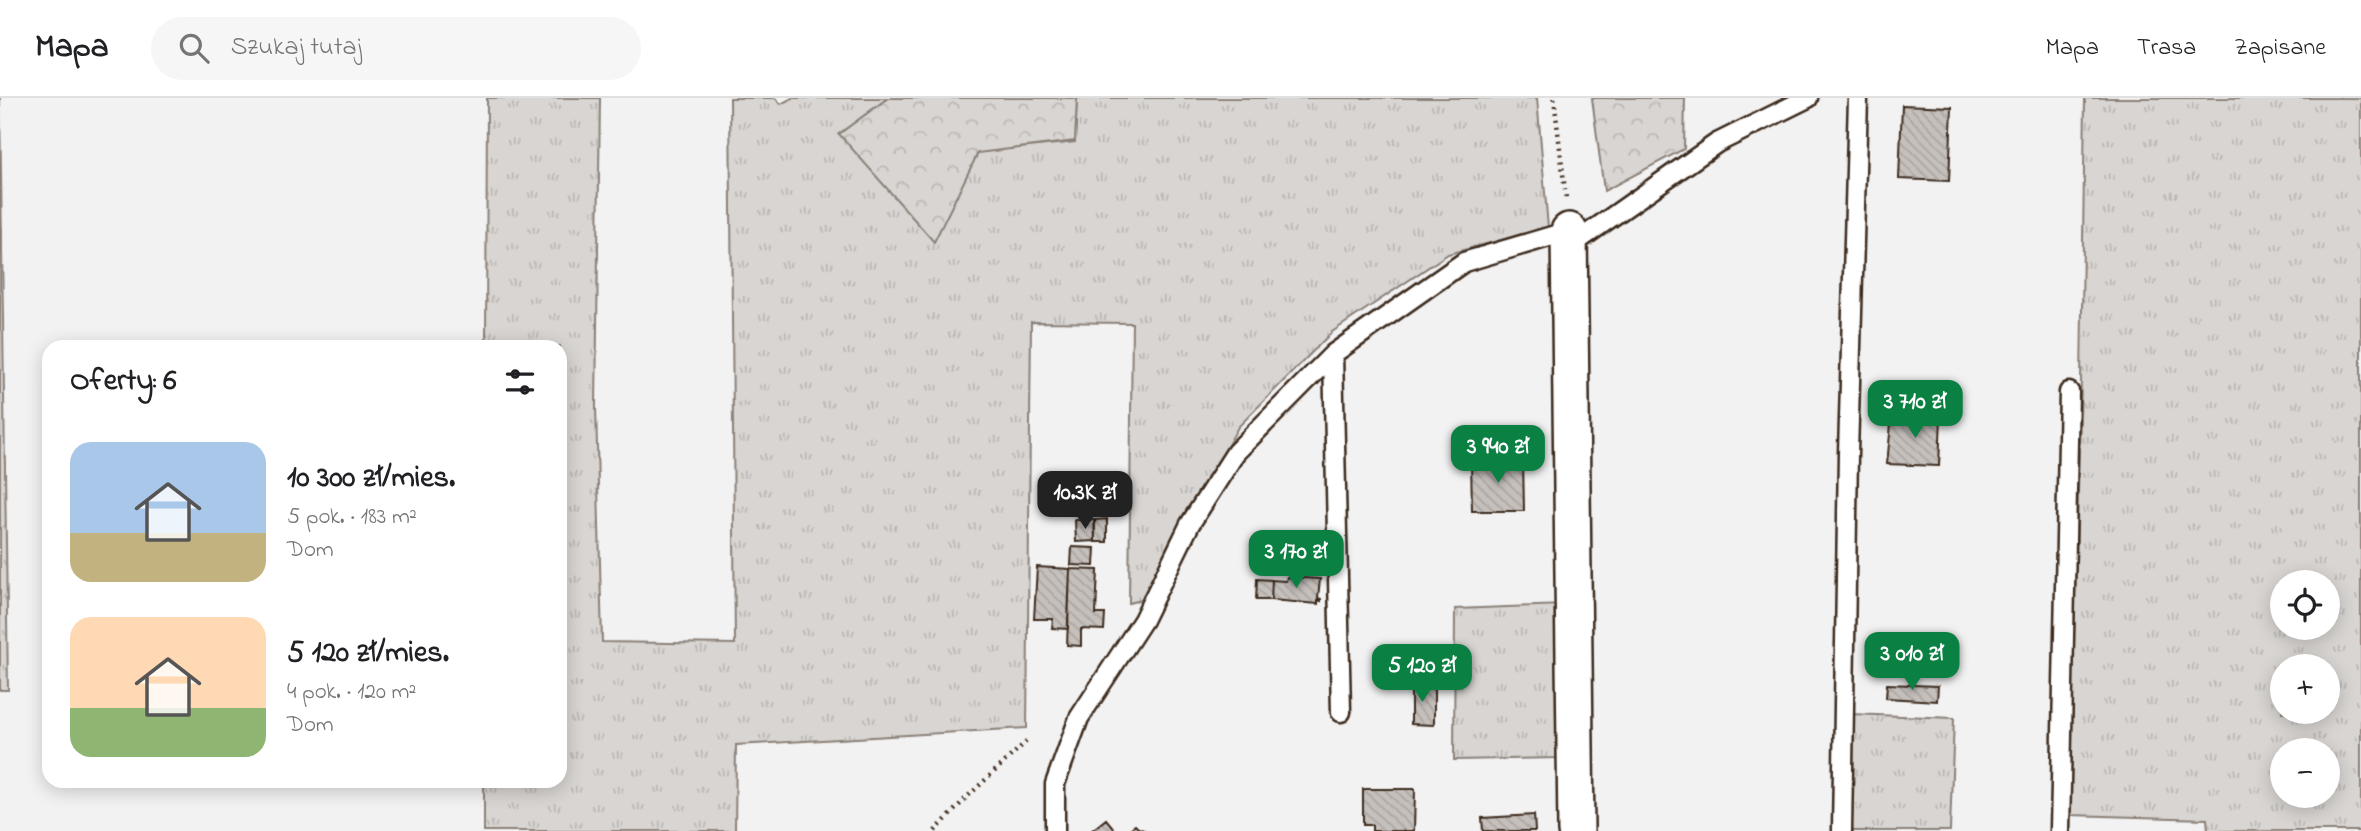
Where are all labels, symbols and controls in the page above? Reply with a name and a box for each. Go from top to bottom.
search box [151,17,641,80]
text: Mapa [35,24,109,72]
icon: search [175,29,213,67]
text: Szukaj tutaj [231,29,362,67]
text: Mapa [2045,31,2099,66]
text: Trasa [2137,31,2196,66]
text: Zapisane [2234,31,2326,66]
text: Oferty: 6 [70,360,176,404]
icon: filters [501,363,539,401]
pin: 3 710 zł [1843,380,1987,440]
text: 3 710 zł [1884,386,1946,419]
pin: 3 940 zł [1426,426,1570,485]
text: 3 940 zł [1467,431,1529,464]
text: 10 300 zł/mies. [287,457,455,501]
icon: home [126,470,210,554]
pin: 10.3K zł [1013,472,1157,531]
text: 10.3K zł [1053,477,1117,510]
text: 5 pok. · 183 m² [287,501,417,534]
pin: 3 170 zł [1224,531,1368,590]
text: Dom [287,534,334,567]
text: 3 170 zł [1265,536,1327,569]
map controls [2270,570,2340,808]
button: locate [2270,570,2340,640]
text: 5 120 zł/mies. [287,632,449,676]
pin: 3 010 zł [1840,632,1984,692]
text: 3 010 zł [1880,638,1944,671]
pin: 5 120 zł [1350,644,1494,704]
icon: home [126,645,210,729]
text: 5 120 zł [1388,650,1456,683]
button: + [2270,654,2340,724]
text: 4 pok. · 120 m² [287,676,416,709]
text: Dom [287,709,334,742]
button: − [2270,738,2340,808]

